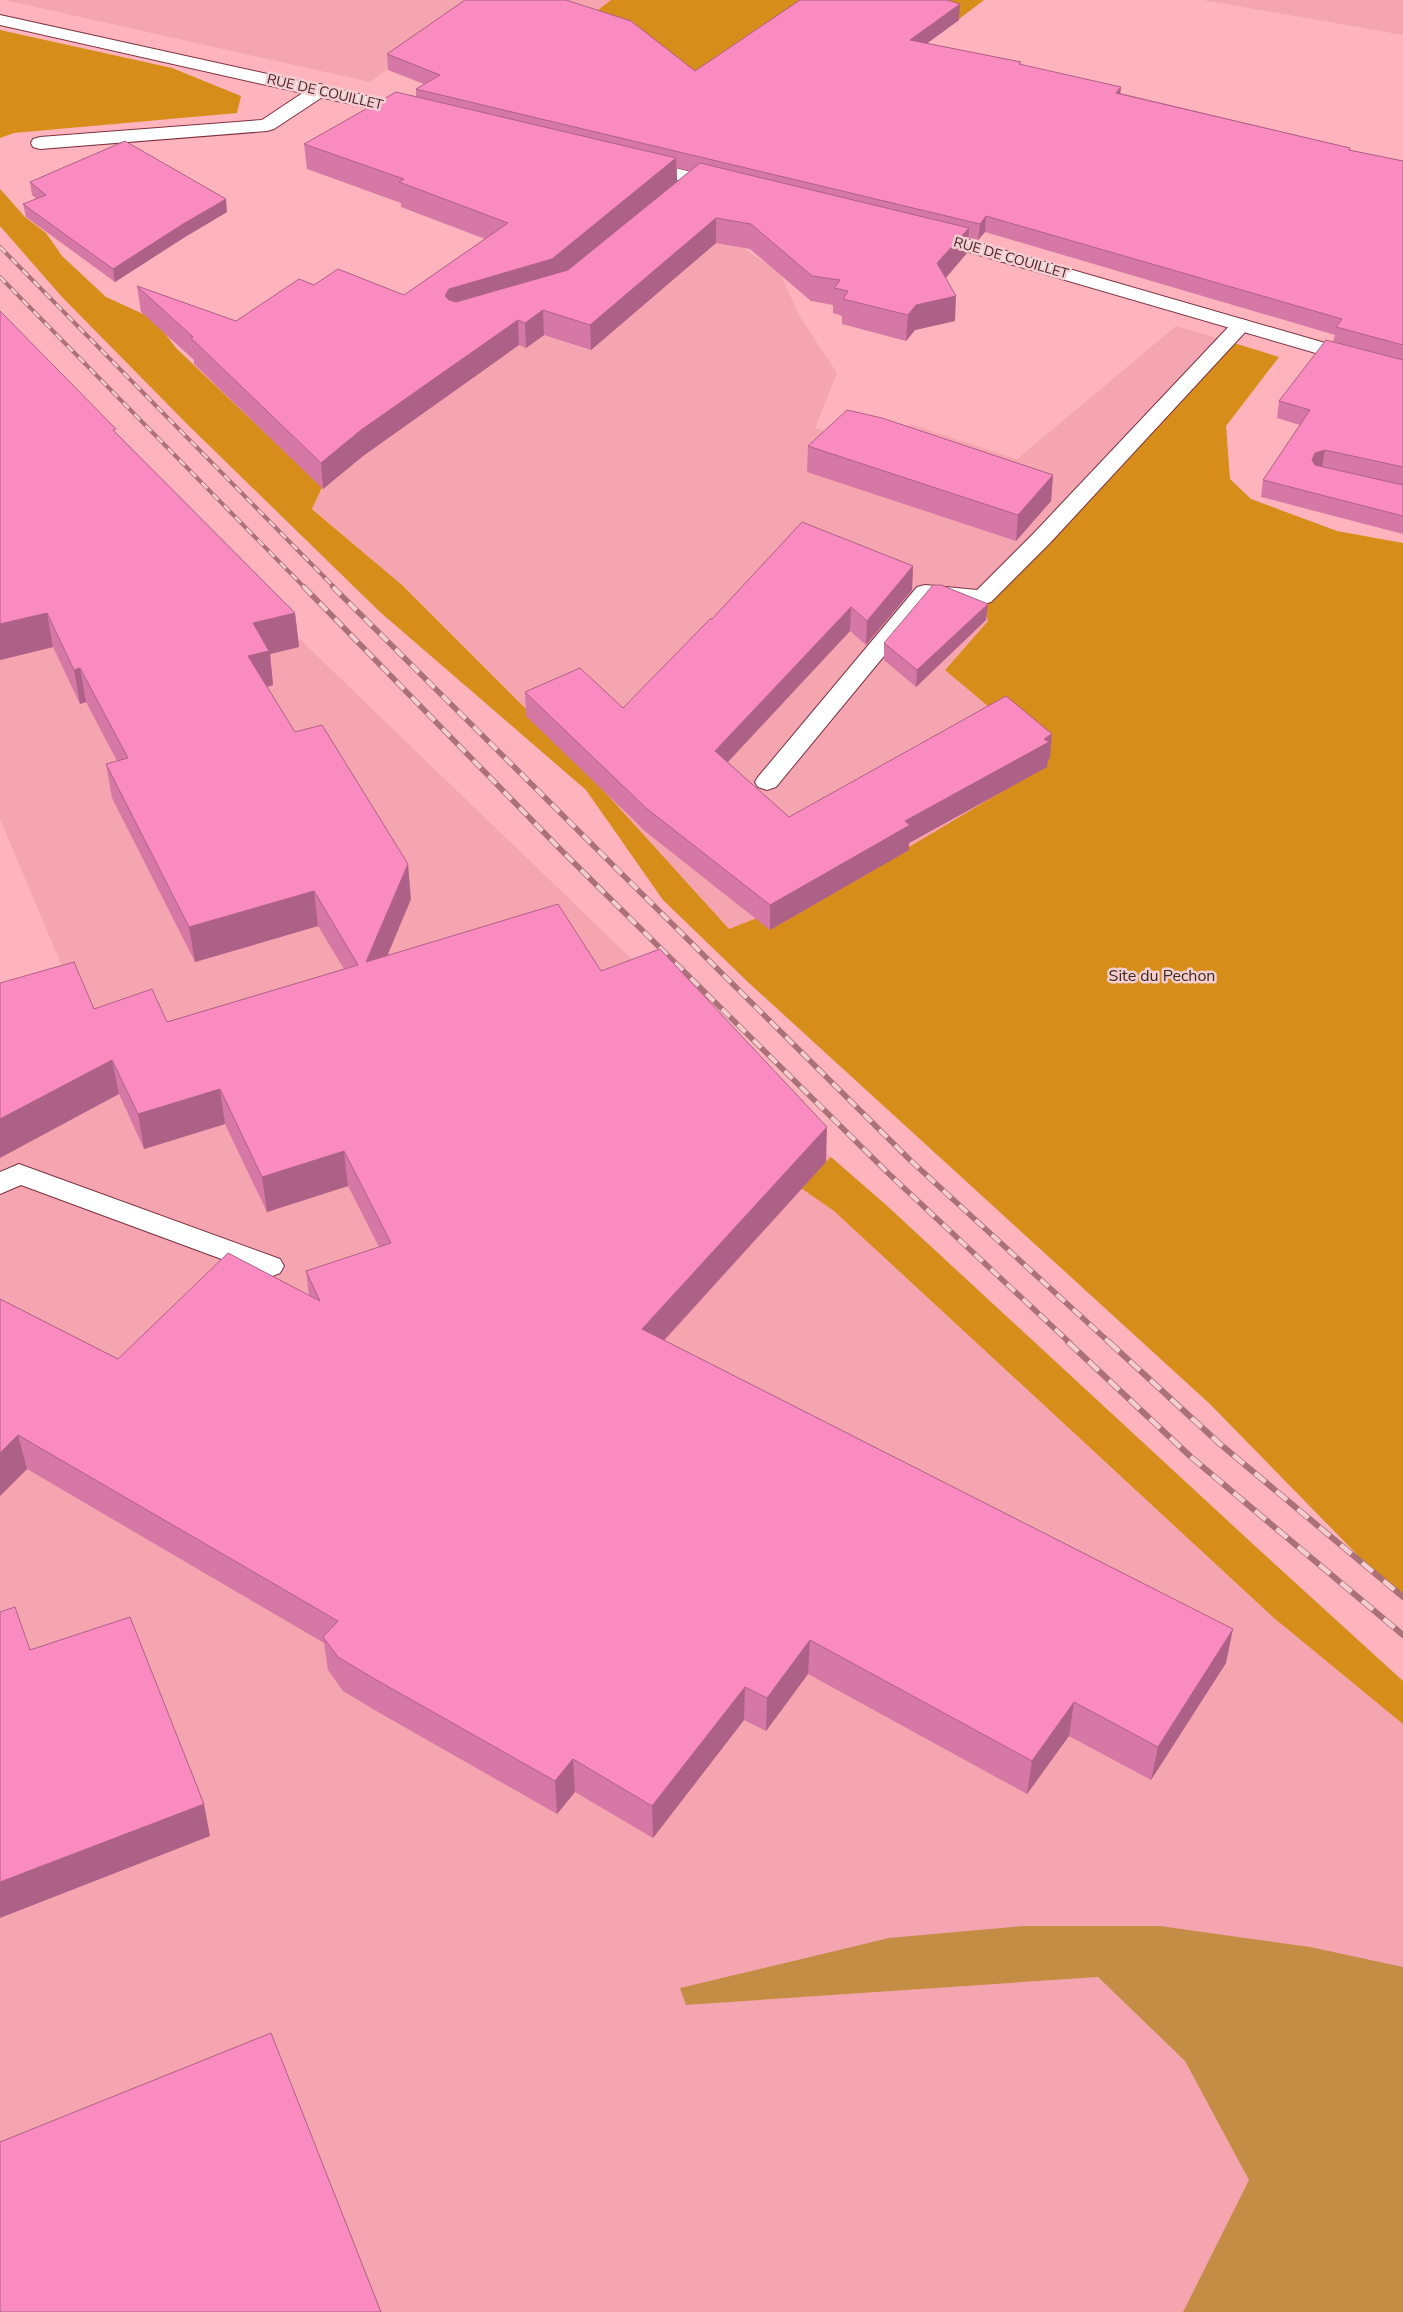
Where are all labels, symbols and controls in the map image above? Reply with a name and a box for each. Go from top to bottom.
street label: RUE DE COUILLET [265,69,386,115]
street label: RUE DE COUILLET [951,233,1071,284]
park label: Site du Pechon [1109,965,1215,987]

